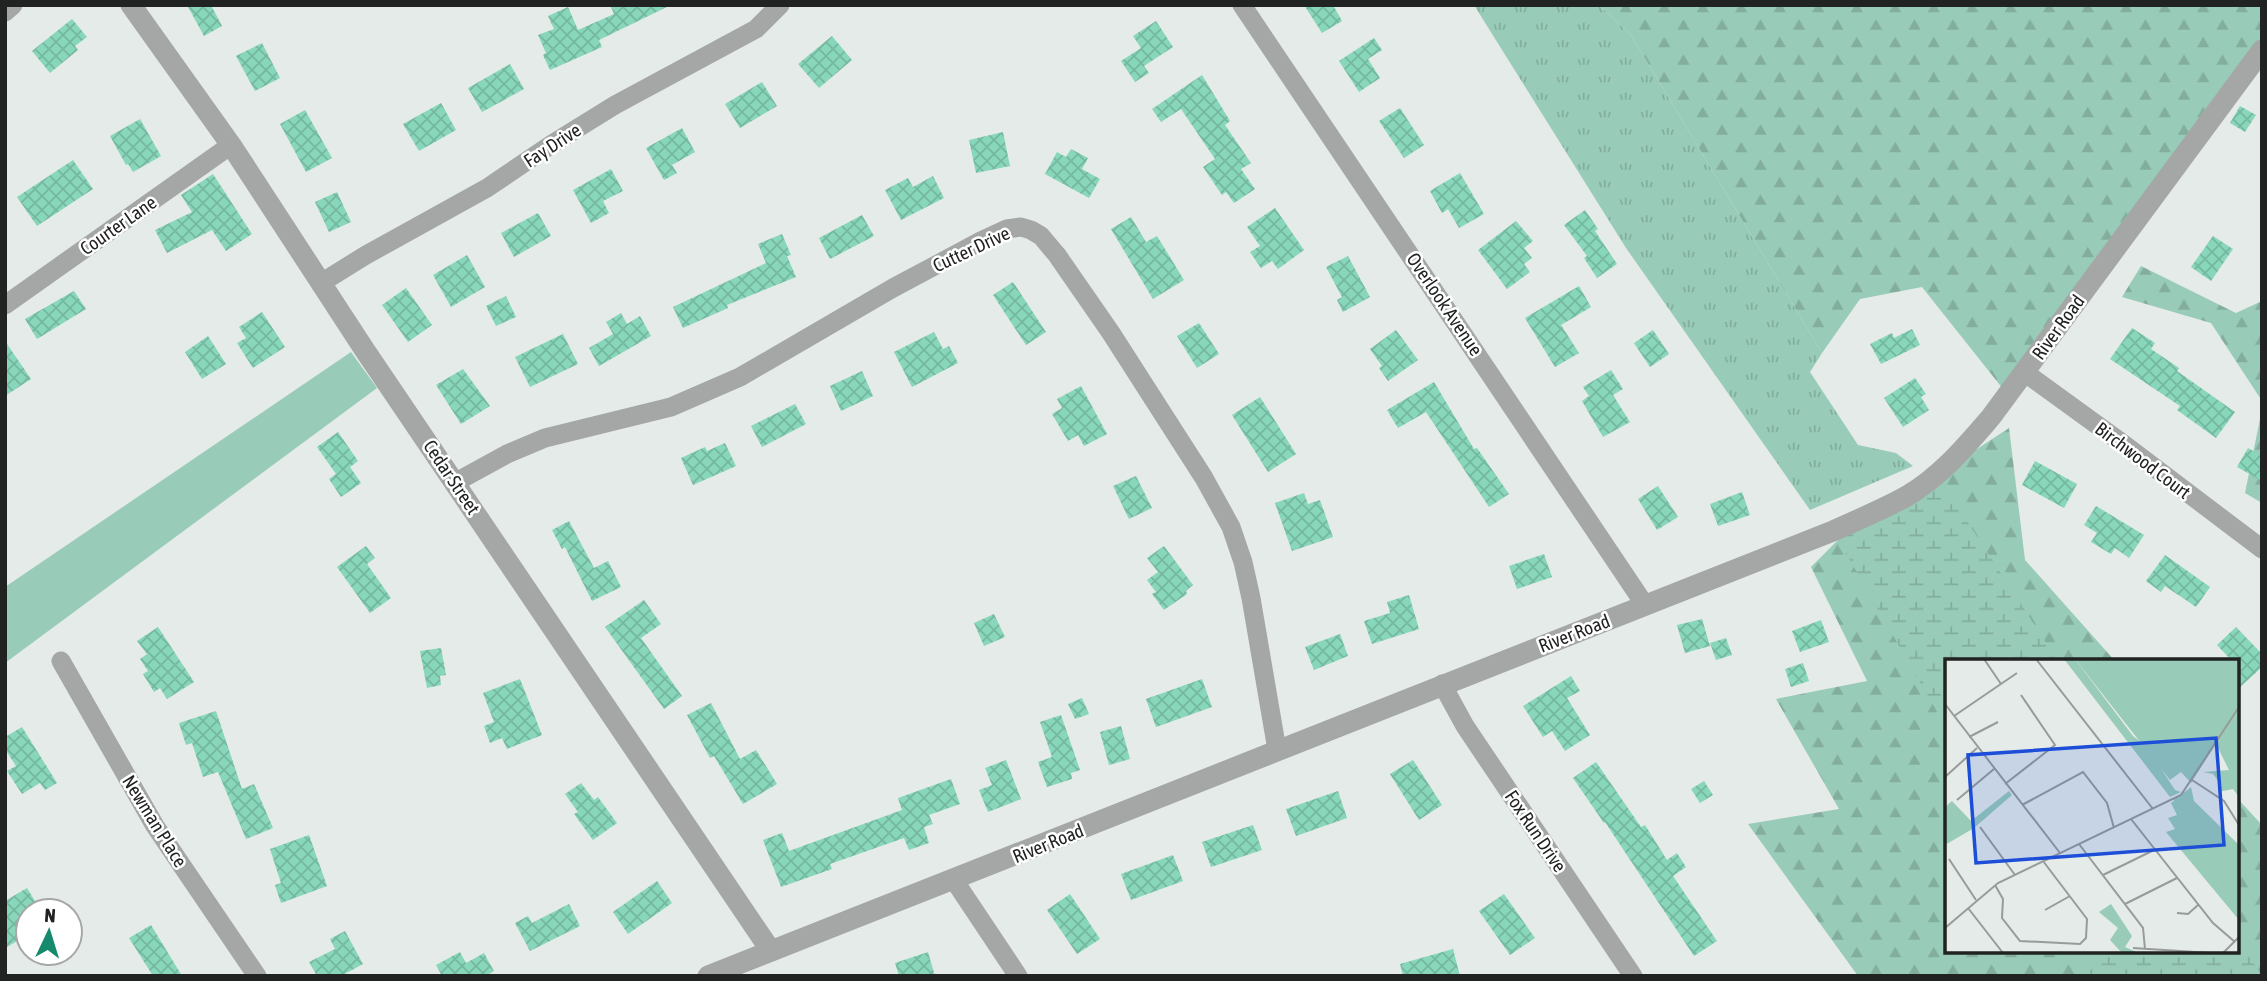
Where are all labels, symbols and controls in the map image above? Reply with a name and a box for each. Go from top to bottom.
street label: Fay Drive [519,118,585,172]
street label: Courter Lane [76,191,160,259]
street label: Cutter Drive [929,222,1013,276]
street label: Overlook Avenue [1403,248,1487,360]
street label: River Road [2027,290,2089,364]
street label: Birchwood Court [2091,417,2195,503]
street label: Cedar Street [419,436,485,518]
street label: River Road [1535,609,1613,657]
inset map [1945,659,2239,953]
street label: Newman Place [118,771,192,871]
street label: Fox Run Drive [1501,786,1571,876]
street label: River Road [1009,819,1087,867]
north arrow [14,897,84,967]
text: N [44,904,57,926]

